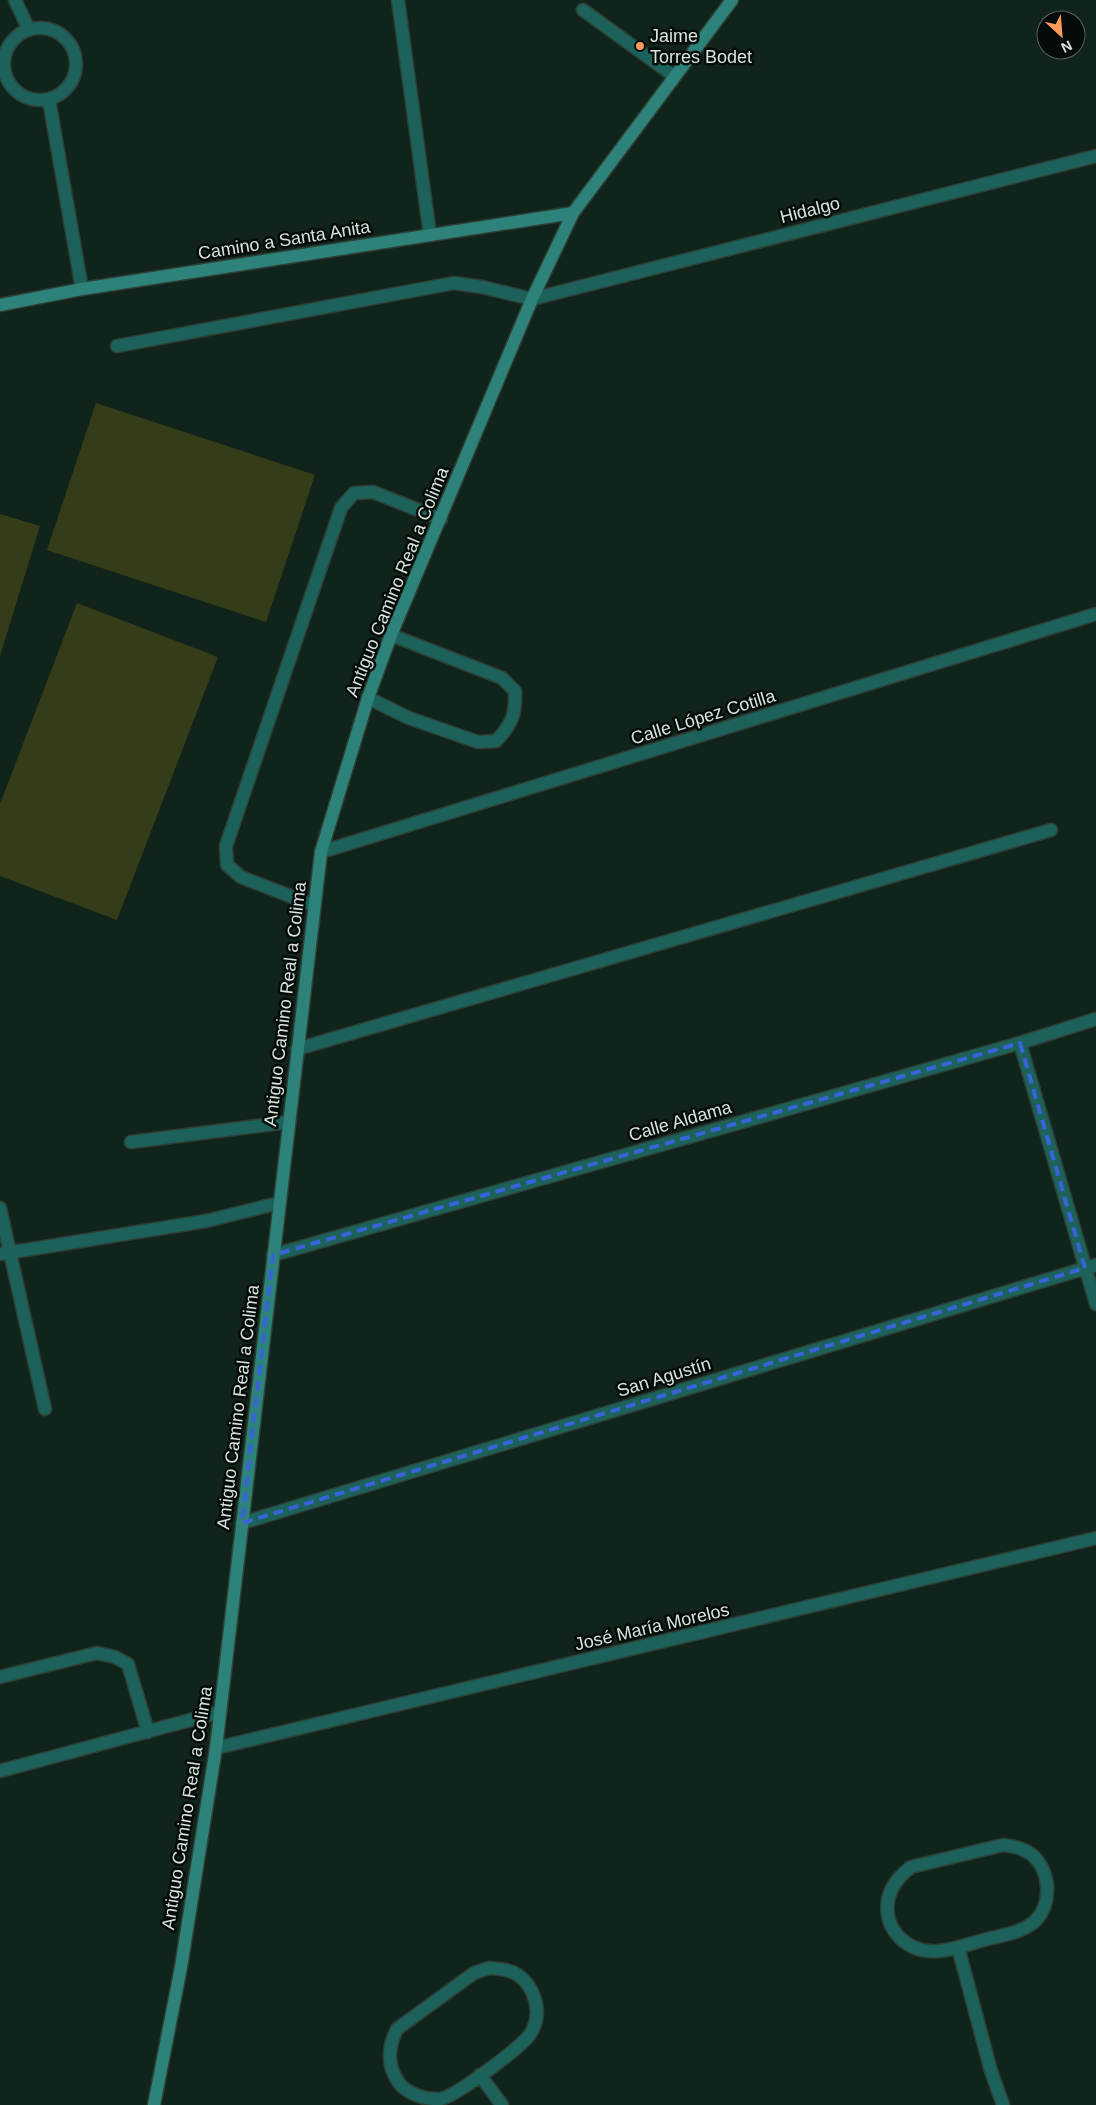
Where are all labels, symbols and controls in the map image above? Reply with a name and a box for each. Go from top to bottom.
north arrow [1036,10,1086,60]
place label: Jaime Torres Bodet [650,26,752,67]
text: N [1059,37,1075,56]
marker: Jaime Torres Bodet [634,40,646,52]
street label: Hidalgo [778,193,842,227]
street label: Camino a Santa Anita [196,216,373,263]
street label: Antiguo Camino Real a Colima [342,463,453,700]
street label: Calle López Cotilla [628,685,779,749]
street label: Antiguo Camino Real a Colima [260,880,310,1127]
street label: Calle Aldama [626,1096,735,1145]
street label: Antiguo Camino Real a Colima [213,1283,263,1530]
street label: San Agustín [615,1353,713,1401]
street label: José María Morelos [573,1599,731,1655]
street label: Antiguo Camino Real a Colima [158,1684,216,1931]

